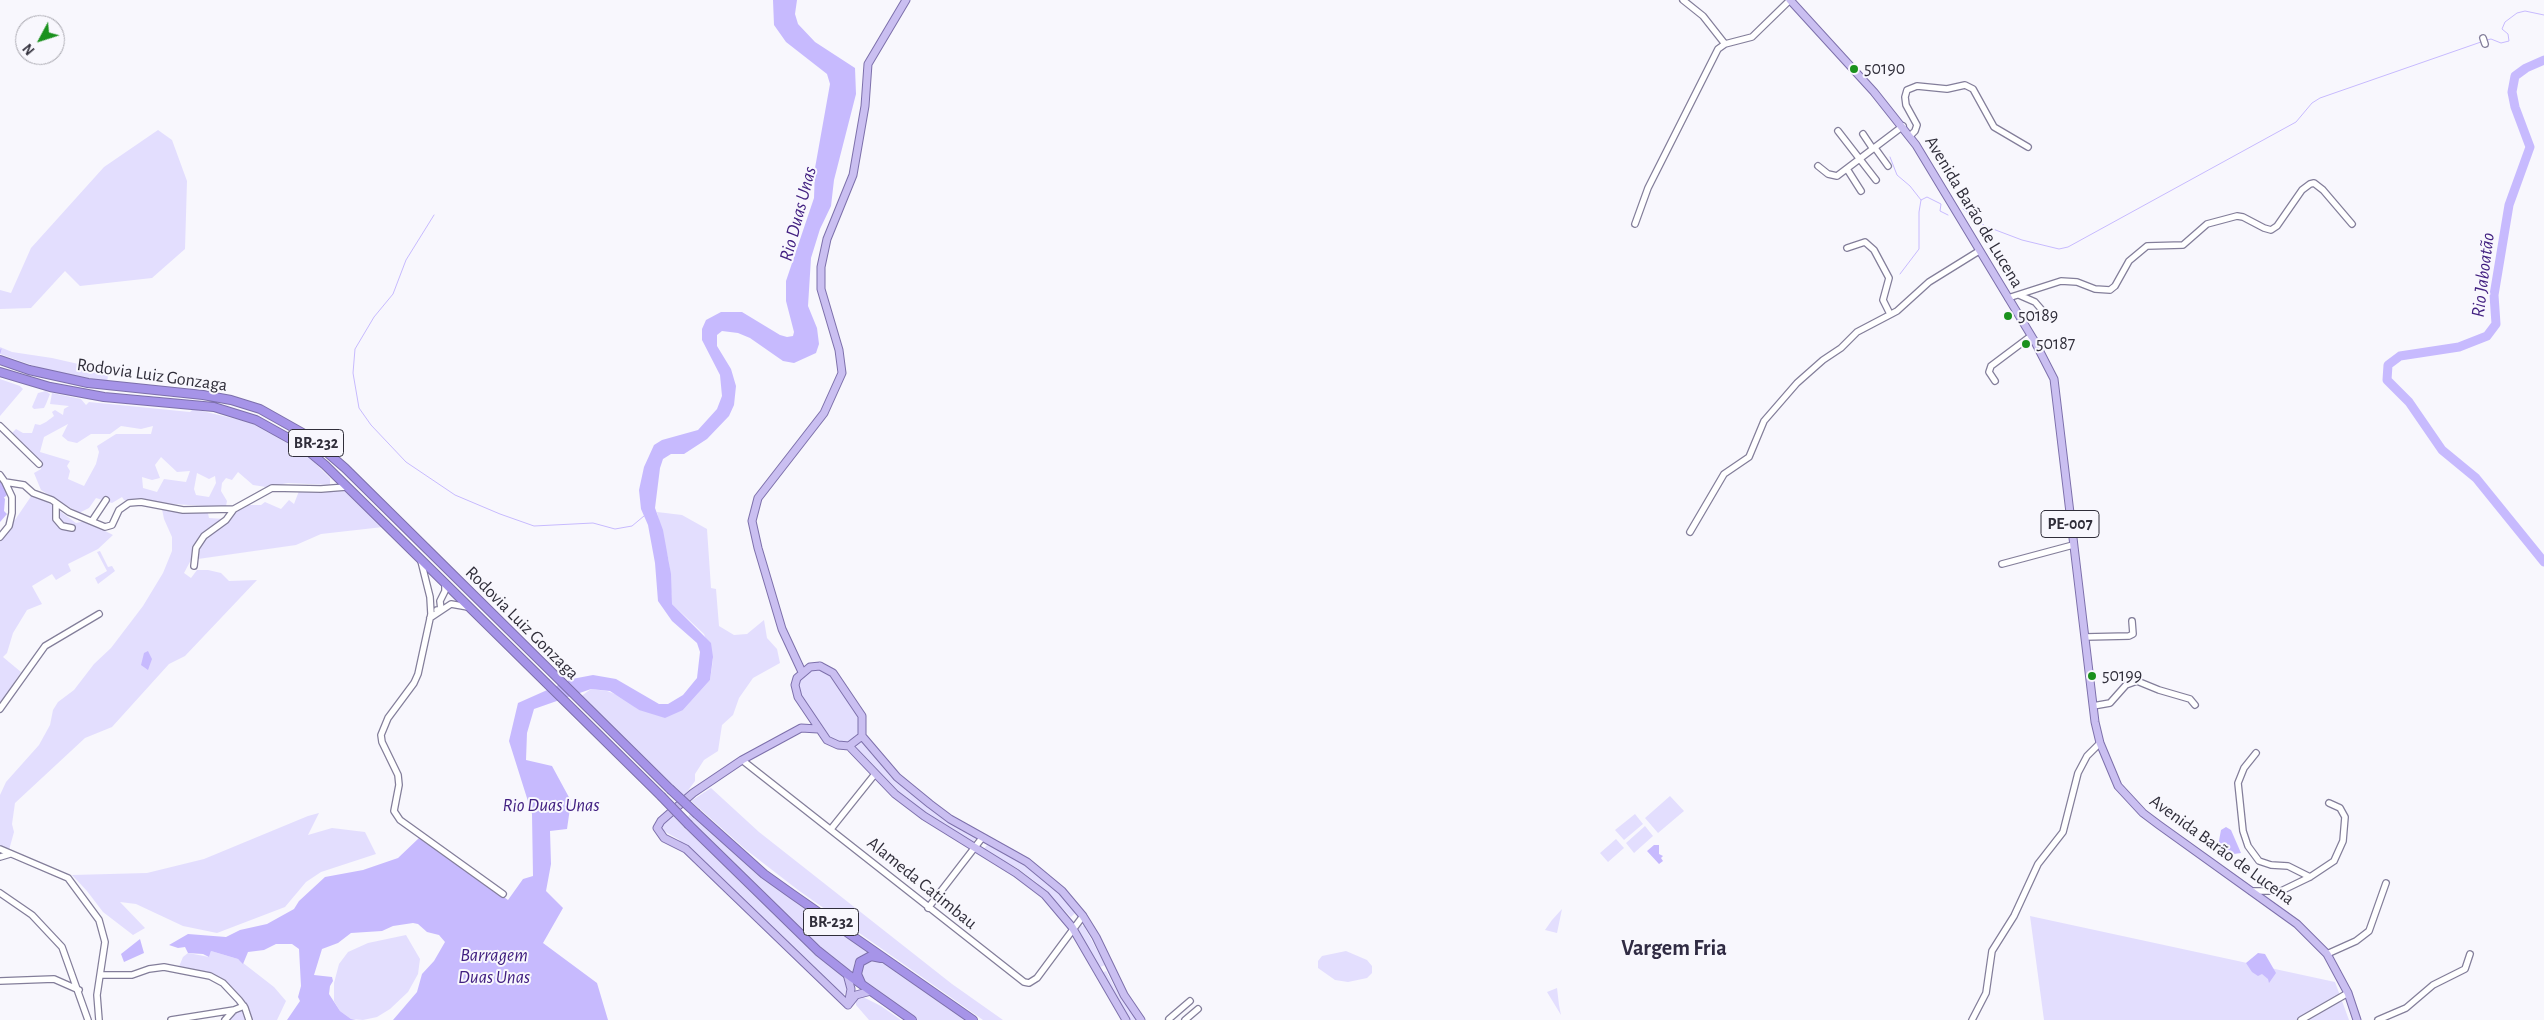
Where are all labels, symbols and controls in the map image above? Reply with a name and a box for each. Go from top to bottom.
north arrow [15,15,65,65]
text: N [21,41,38,57]
place label: 50190 [1864,58,1905,80]
marker: 50190 [1848,63,1860,75]
street label: Avenida Barão de Lucena [1920,132,2028,292]
water label: Rio Duas Unas [774,164,822,264]
water label: Rio Jaboatão [2466,231,2500,319]
place label: 50189 [2018,305,2058,327]
marker: 50189 [2002,310,2014,322]
place label: 50187 [2036,333,2075,355]
marker: 50187 [2020,338,2032,350]
street label: Rodovia Luiz Gonzaga [75,354,229,396]
road number: BR-232 [288,429,344,456]
road number: PE-007 [2041,510,2099,538]
street label: Rodovia Luiz Gonzaga [461,562,583,684]
place label: 50199 [2102,665,2142,687]
marker: 50199 [2086,670,2098,682]
street label: Avenida Barão de Lucena [2145,790,2299,910]
water label: Rio Duas Unas [503,794,599,816]
street label: Alameda Catimbau [863,832,981,934]
road number: BR-232 [804,909,858,936]
district label: Vargem Fria [1621,935,1727,961]
water label: Barragem Duas Unas [458,944,530,988]

